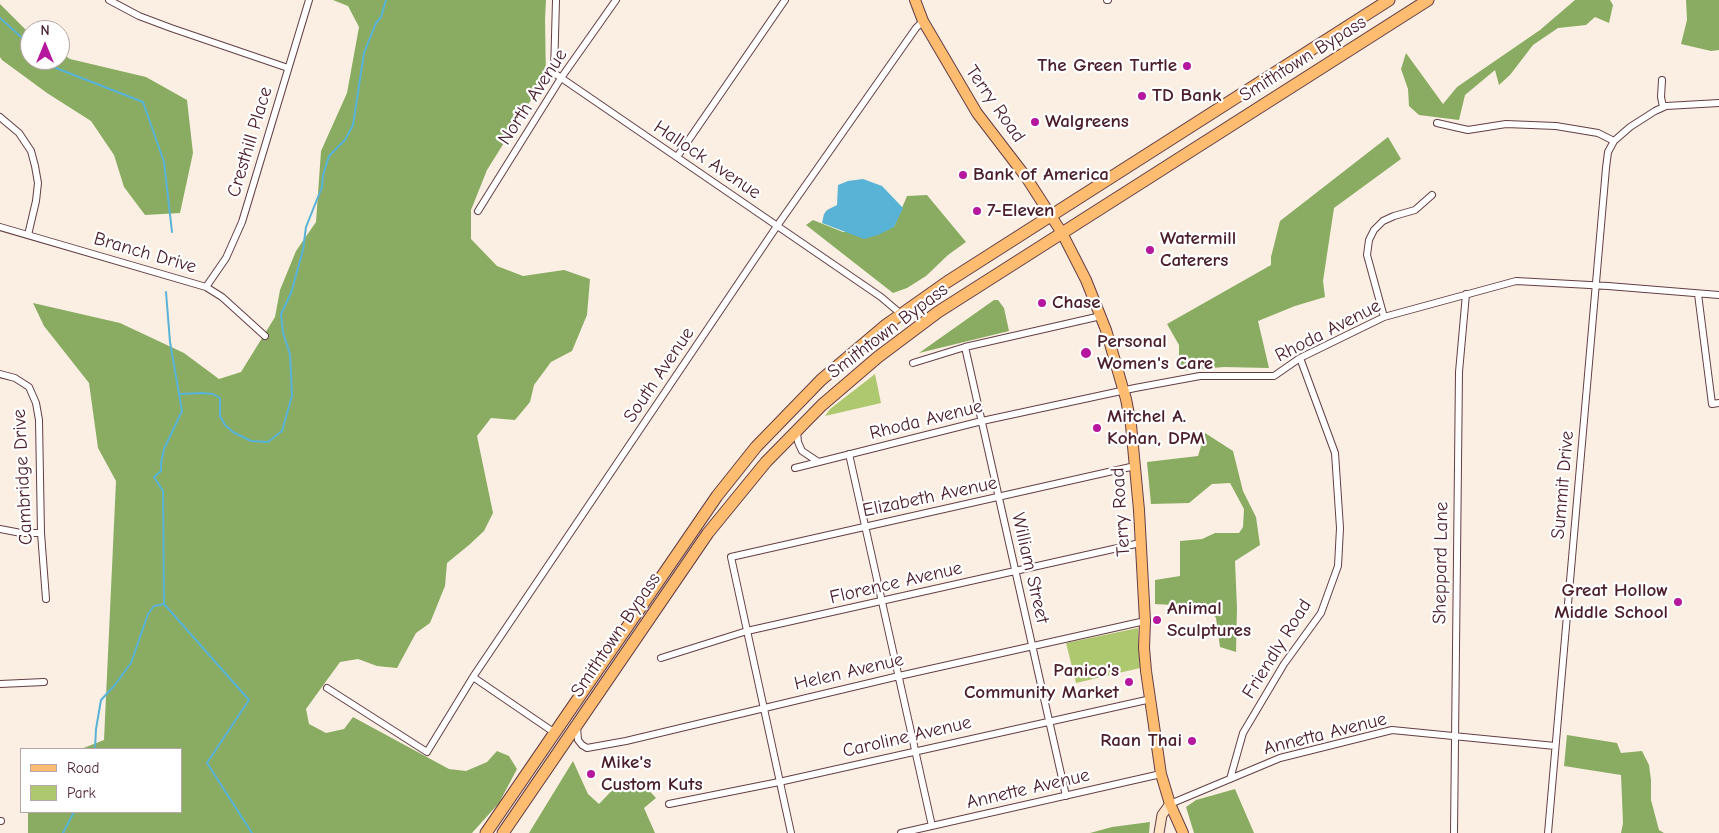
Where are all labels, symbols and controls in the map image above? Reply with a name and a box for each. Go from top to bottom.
street label: Smithtown Bypass [1235,11,1371,107]
north arrow [20,20,70,70]
text: N [40,22,50,39]
street label: North Avenue [494,45,572,149]
place label: The Green Turtle [1037,55,1177,77]
marker: The Green Turtle [1181,60,1193,72]
street label: Terry Road [960,61,1030,147]
street label: Cresthill Place [222,84,278,200]
place label: TD Bank [1152,85,1221,107]
marker: TD Bank [1136,90,1148,102]
place label: Walgreens [1045,111,1129,133]
street label: Hallock Avenue [649,116,765,204]
marker: Walgreens [1029,116,1041,128]
place label: Bank of America [973,164,1109,186]
marker: Bank of America [957,169,969,181]
place label: 7-Eleven [987,200,1054,222]
marker: 7-Eleven [971,205,983,217]
street label: Branch Drive [91,227,199,279]
place label: Watermill Caterers [1160,228,1236,272]
marker: Watermill Caterers [1144,244,1156,256]
street label: Smithtown Bypass [823,278,953,384]
place label: Chase [1052,292,1101,314]
street label: Rhoda Avenue [1271,295,1385,367]
marker: Chase [1036,297,1048,309]
street label: South Avenue [619,323,699,427]
place label: Personal Women's Care [1097,331,1213,375]
marker: Personal Women's Care [1079,346,1093,360]
street label: Rhoda Avenue [867,395,985,445]
place label: Mitchel A. Kohan, DPM [1107,406,1205,450]
street label: Cambridge Drive [8,408,38,546]
marker: Mitchel A. Kohan, DPM [1091,422,1103,434]
street label: Summit Drive [1547,430,1579,540]
street label: Terry Road [1107,467,1135,557]
street label: Elizabeth Avenue [861,472,999,522]
street label: Sheppard Lane [1429,502,1453,624]
street label: William Street [1006,510,1054,626]
street label: Florence Avenue [828,557,964,609]
street label: Smithtown Bypass [566,568,666,702]
place label: Great Hollow Middle School [1554,580,1668,624]
street label: Friendly Road [1237,595,1317,703]
marker: Great Hollow Middle School [1672,596,1684,608]
place label: Animal Sculptures [1167,598,1251,642]
marker: Animal Sculptures [1151,614,1163,626]
street label: Helen Avenue [792,648,906,696]
place label: Panico's Community Market [964,660,1119,704]
marker: Panico's Community Market [1123,676,1135,688]
street label: Annetta Avenue [1261,708,1389,760]
street label: Caroline Avenue [840,711,974,763]
place label: Raan Thai [1100,730,1182,752]
marker: Raan Thai [1186,735,1198,747]
legend [20,748,182,813]
place label: Mike's Custom Kuts [601,752,703,796]
text: Road [67,759,99,777]
street label: Annette Avenue [964,764,1092,814]
marker: Mike's Custom Kuts [585,768,597,780]
text: Park [67,784,96,802]

